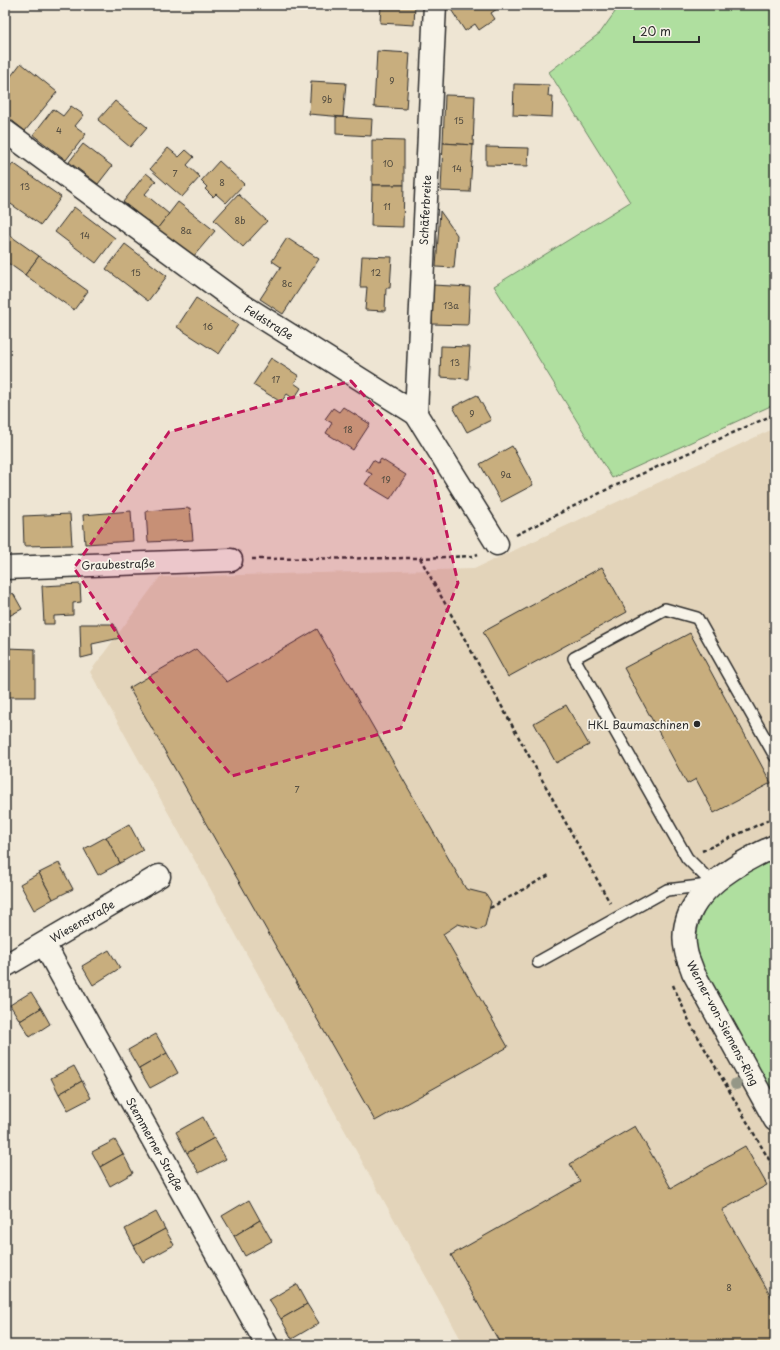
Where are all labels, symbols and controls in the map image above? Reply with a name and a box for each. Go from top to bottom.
scale bar [634,18,699,44]
text: 20 m [640,22,671,40]
house number: 9 [389,73,395,87]
house number: 9b [322,92,332,106]
house number: 15 [454,113,464,127]
house number: 4 [56,123,62,137]
house number: 10 [383,156,394,170]
house number: 14 [452,161,462,175]
house number: 7 [172,166,178,180]
street label: Schäferbreite [415,174,435,246]
house number: 8 [219,175,225,189]
house number: 13 [20,179,30,193]
house number: 11 [383,199,391,213]
house number: 8b [235,213,245,227]
house number: 8a [180,223,192,237]
house number: 14 [80,228,90,242]
house number: 15 [131,265,141,279]
house number: 12 [371,265,381,279]
house number: 8c [282,276,292,290]
house number: 13a [443,298,459,312]
street label: Feldstraße [241,300,297,344]
house number: 16 [203,319,213,333]
house number: 13 [450,355,460,369]
house number: 17 [272,372,281,386]
house number: 9 [469,406,475,420]
house number: 18 [343,422,353,436]
house number: 9a [501,467,512,481]
house number: 19 [381,472,391,486]
street label: Graubestraße [81,554,155,574]
place label: HKL Baumaschinen [588,716,689,733]
marker: HKL Baumaschinen [692,719,702,729]
house number: 7 [294,782,300,796]
street label: Wiesenstraße [46,896,118,946]
street label: Werner-von-Siemens-Ring [683,957,763,1089]
street label: Stemmerner Straße [122,1094,188,1194]
house number: 8 [726,1280,732,1294]

